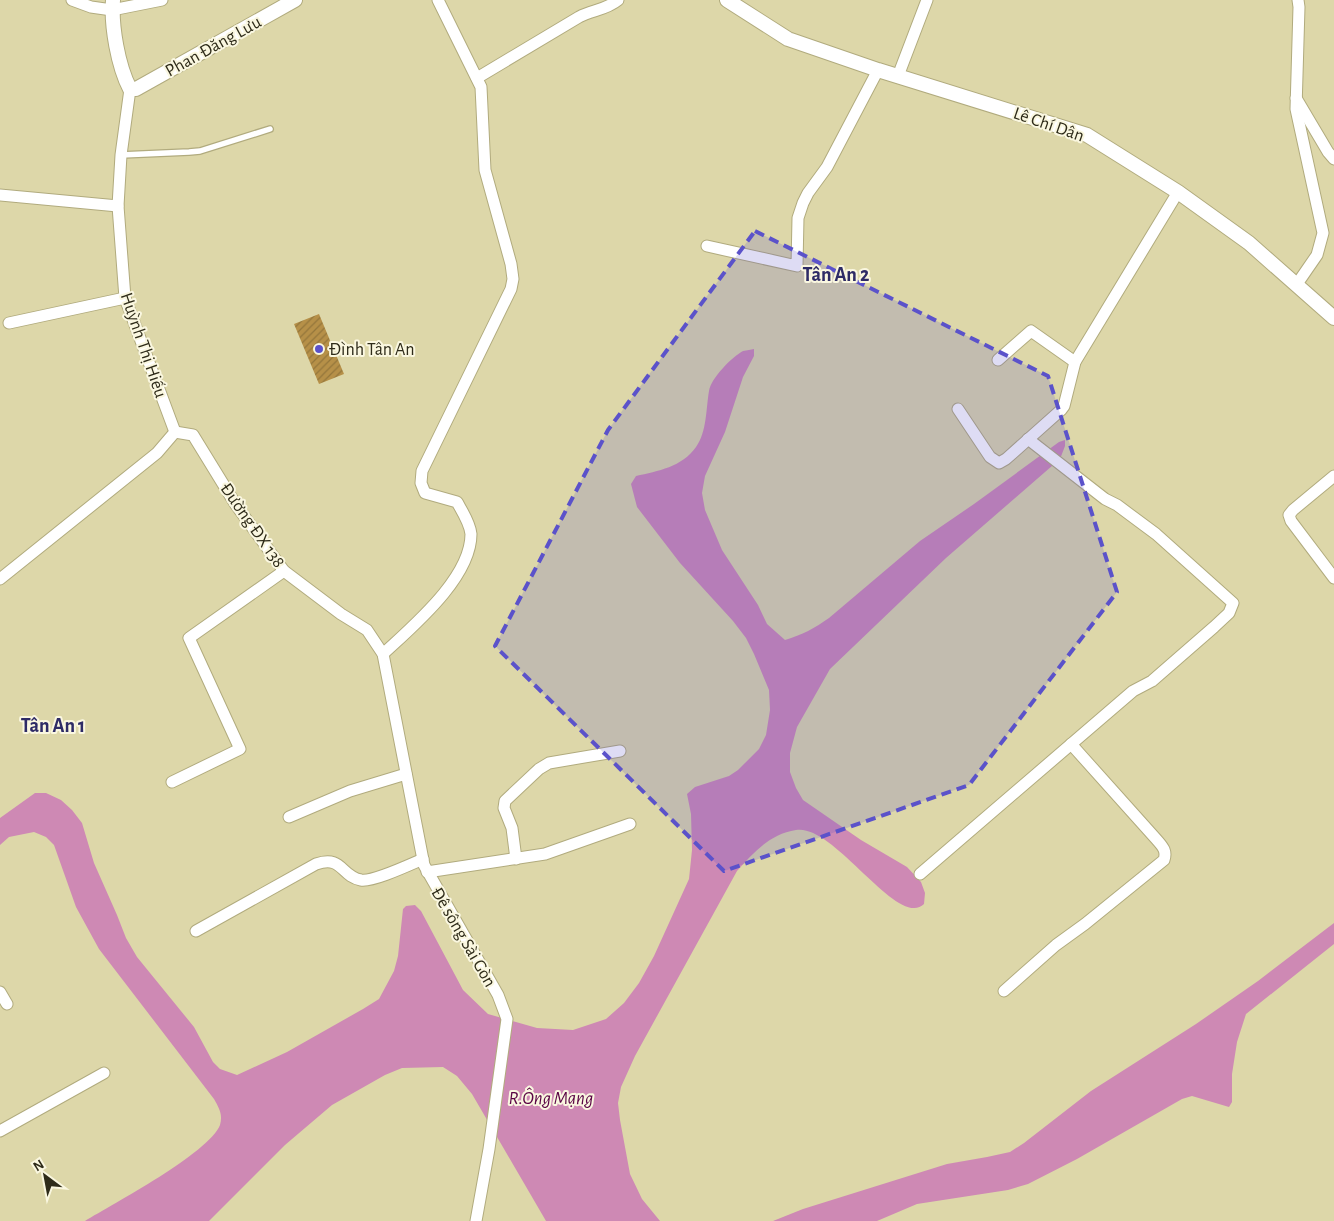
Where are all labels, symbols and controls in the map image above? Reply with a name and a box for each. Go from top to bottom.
street label: Phan Đăng Lưu [163,13,264,81]
street label: Lê Chí Dân [1011,104,1086,145]
district label: Tân An 2 [803,265,869,285]
street label: Huỳnh Thị Hiếu [117,290,170,400]
place label: Đình Tân An [329,341,415,359]
marker: Đình Tân An [313,343,325,355]
street label: Đường ĐX 138 [216,480,288,571]
district label: Tân An 1 [21,716,85,736]
street label: Đê sông Sài Gòn [427,885,499,990]
water label: R.Ông Mạng [509,1087,593,1108]
north arrow [20,1151,70,1201]
text: N [31,1157,46,1174]

